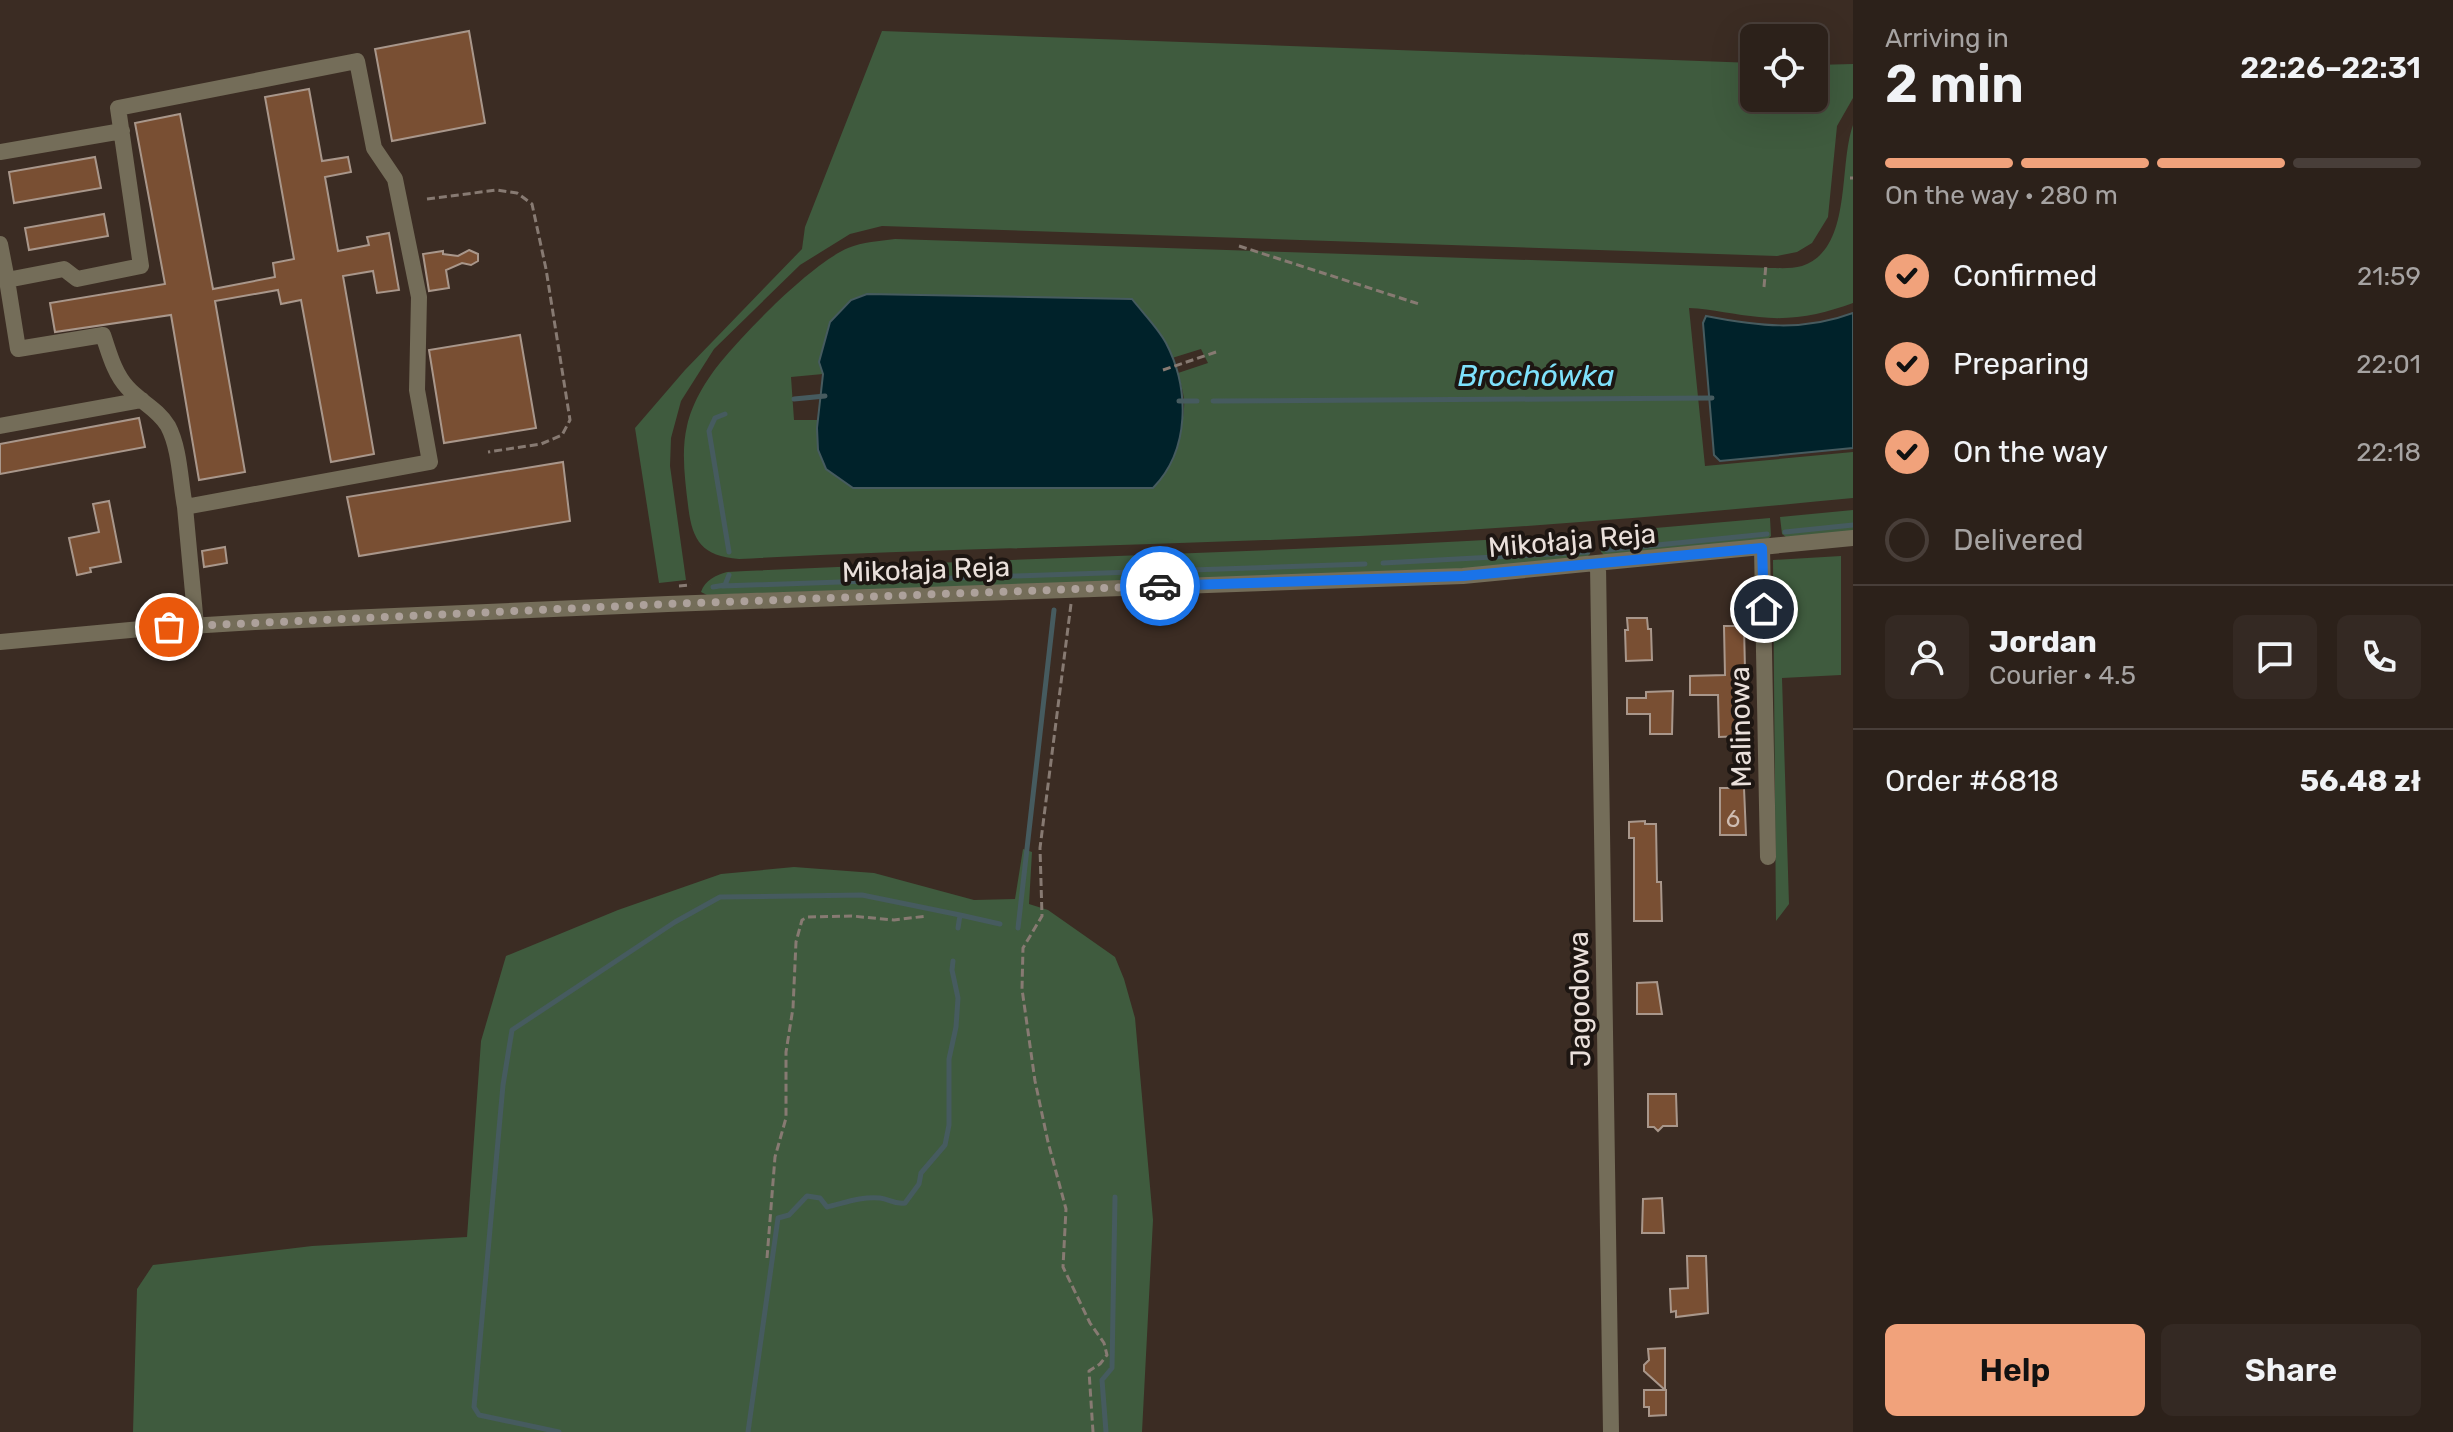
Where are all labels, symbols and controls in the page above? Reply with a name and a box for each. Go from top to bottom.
text: Arriving in [1885,23,2009,54]
map controls [1740,24,1828,112]
button: locate [1740,24,1828,112]
text: 22:26–22:31 [2240,50,2421,86]
text: 2 min [1885,53,2024,115]
text: On the way · 280 m [1885,180,2118,211]
icon: check [1885,254,1929,298]
text: Confirmed [1953,258,2097,294]
text: 21:59 [2357,261,2421,292]
icon: check [1885,342,1929,386]
text: Preparing [1953,346,2089,382]
text: 22:01 [2356,349,2421,380]
water label: Brochówka [1457,358,1615,394]
icon: check [1885,430,1929,474]
text: On the way [1953,434,2108,470]
text: 22:18 [2356,437,2421,468]
street label: Mikołaja Reja [1487,517,1657,564]
text: Delivered [1953,522,2084,558]
courier [1120,546,1200,626]
street label: Mikołaja Reja [841,550,1011,589]
icon: car [1138,564,1182,608]
pin [1730,575,1798,643]
icon: home [1742,587,1786,631]
pin [135,593,203,661]
icon: bag [147,605,191,649]
button: person [1885,615,1969,699]
button: chat [2233,615,2317,699]
button: phone [2337,615,2421,699]
text: Jordan [1989,624,2097,660]
text: Courier · 4.5 [1989,660,2136,691]
street label: Malinowa [1723,666,1758,788]
text: Order #6818 [1885,763,2059,799]
text: 56.48 zł [2300,763,2421,799]
house number: 6 [1726,805,1740,833]
street label: Jagodowa [1562,931,1597,1067]
button: Help [1885,1324,2145,1416]
button: Share [2161,1324,2421,1416]

